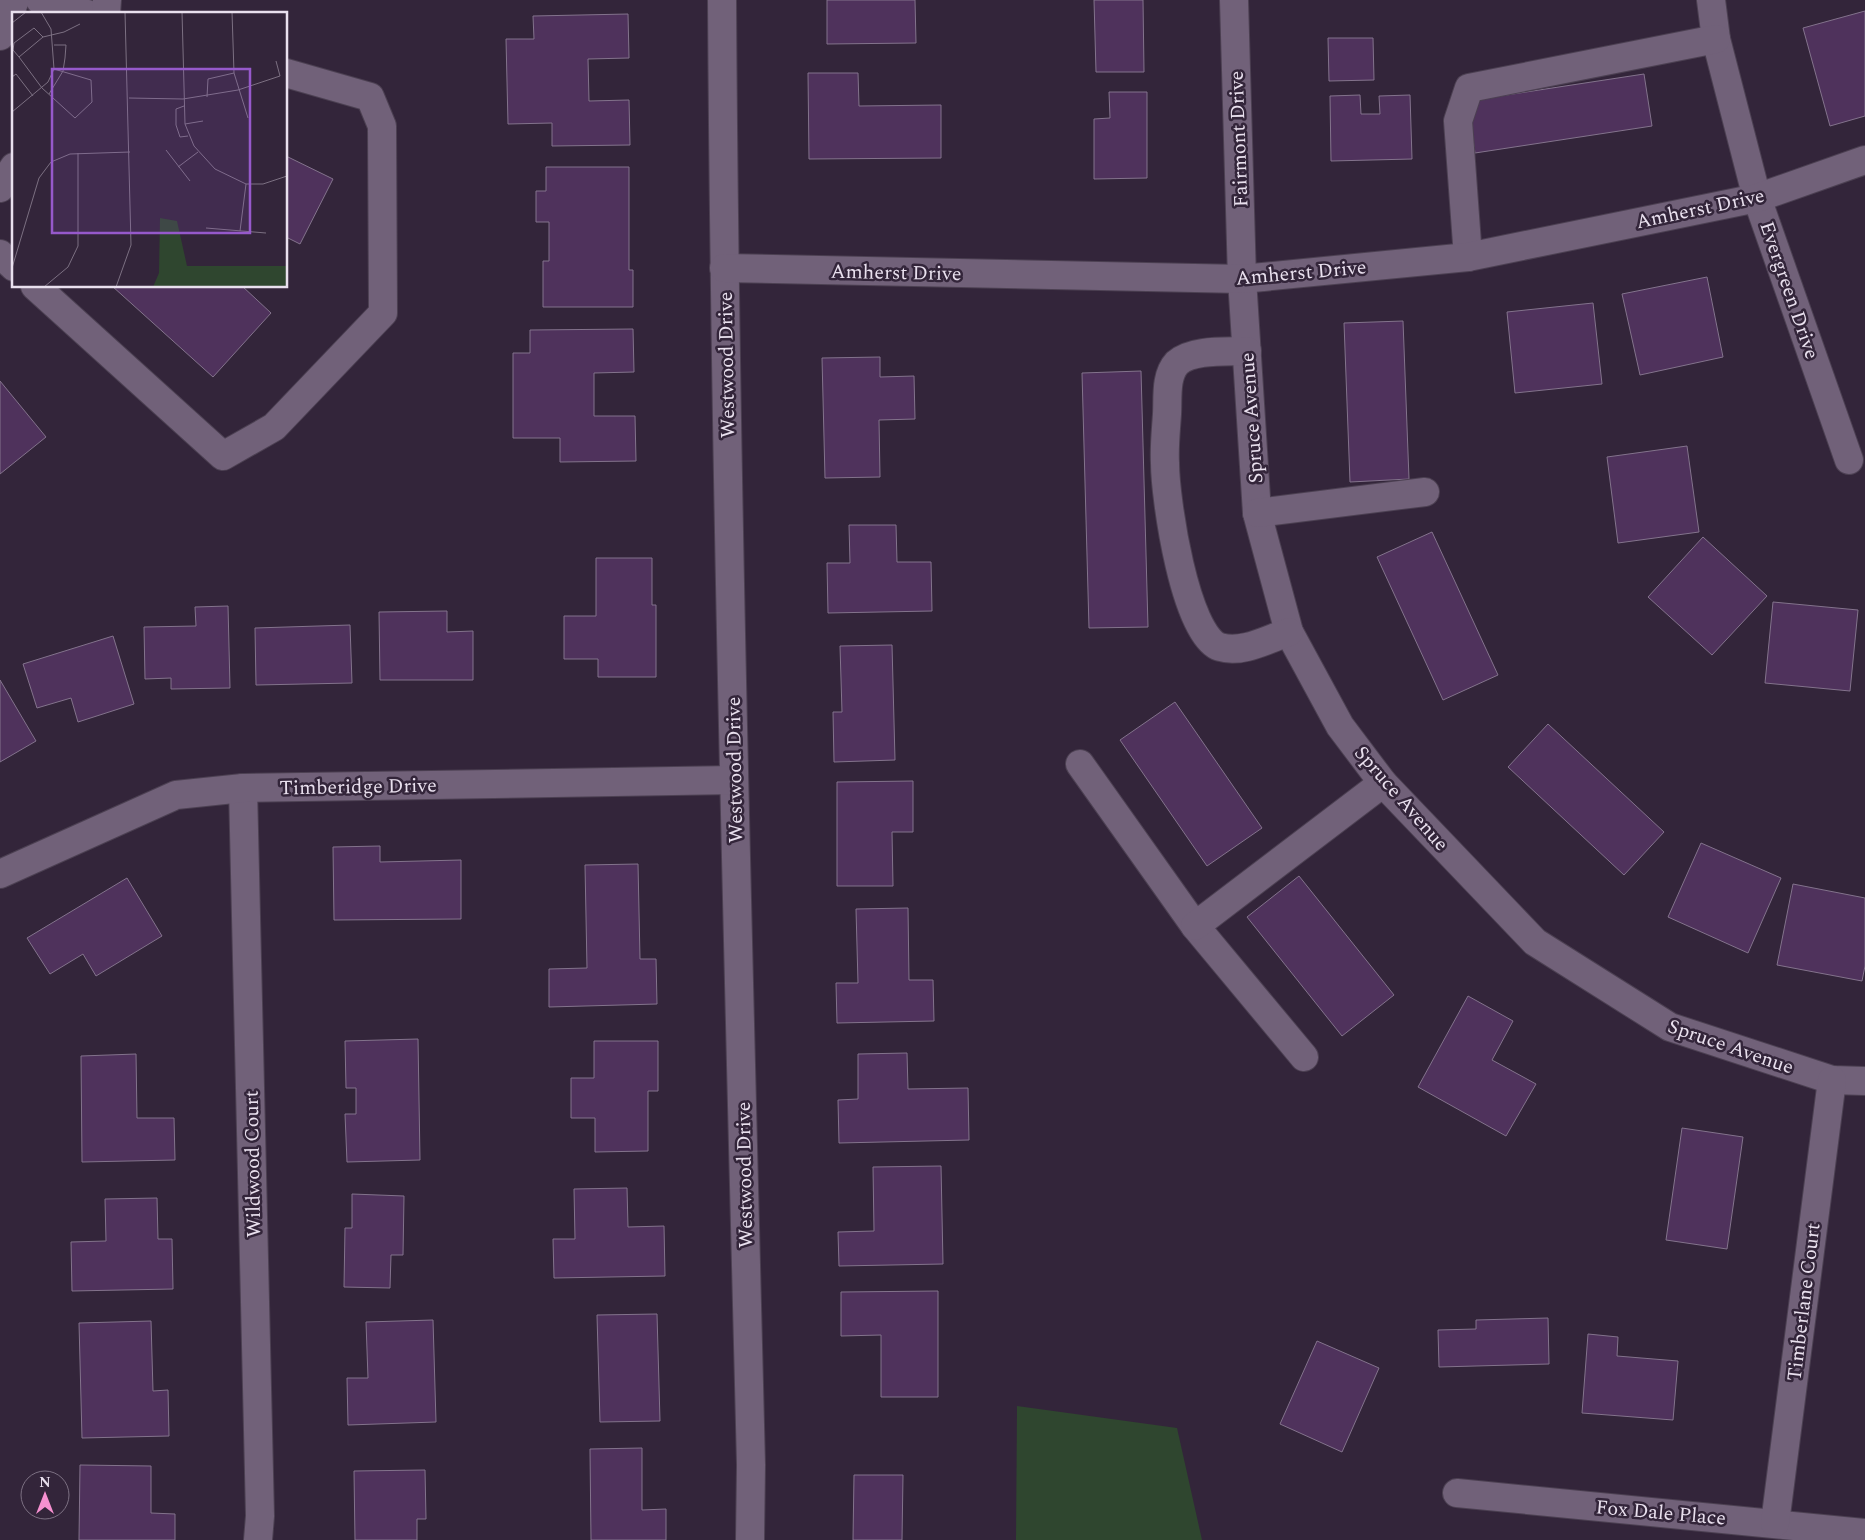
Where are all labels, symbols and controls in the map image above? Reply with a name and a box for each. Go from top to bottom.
inset map [12,12,288,288]
street label: Fairmont Drive [1222,70,1256,208]
street label: Amherst Drive [1633,181,1767,237]
street label: Evergreen Drive [1751,217,1827,363]
street label: Amherst Drive [1235,252,1368,294]
street label: Amherst Drive [830,257,962,289]
street label: Westwood Drive [711,292,743,438]
street label: Spruce Avenue [1232,351,1272,485]
street label: Westwood Drive [719,697,751,843]
street label: Spruce Avenue [1347,739,1456,858]
street label: Timberidge Drive [279,771,437,803]
street label: Spruce Avenue [1664,1011,1798,1083]
street label: Wildwood Court [237,1090,269,1238]
street label: Westwood Drive [729,1102,761,1248]
street label: Timberlane Court [1779,1221,1829,1383]
north arrow [20,1470,70,1520]
text: N [39,1472,51,1493]
street label: Fox Dale Place [1595,1492,1727,1534]

